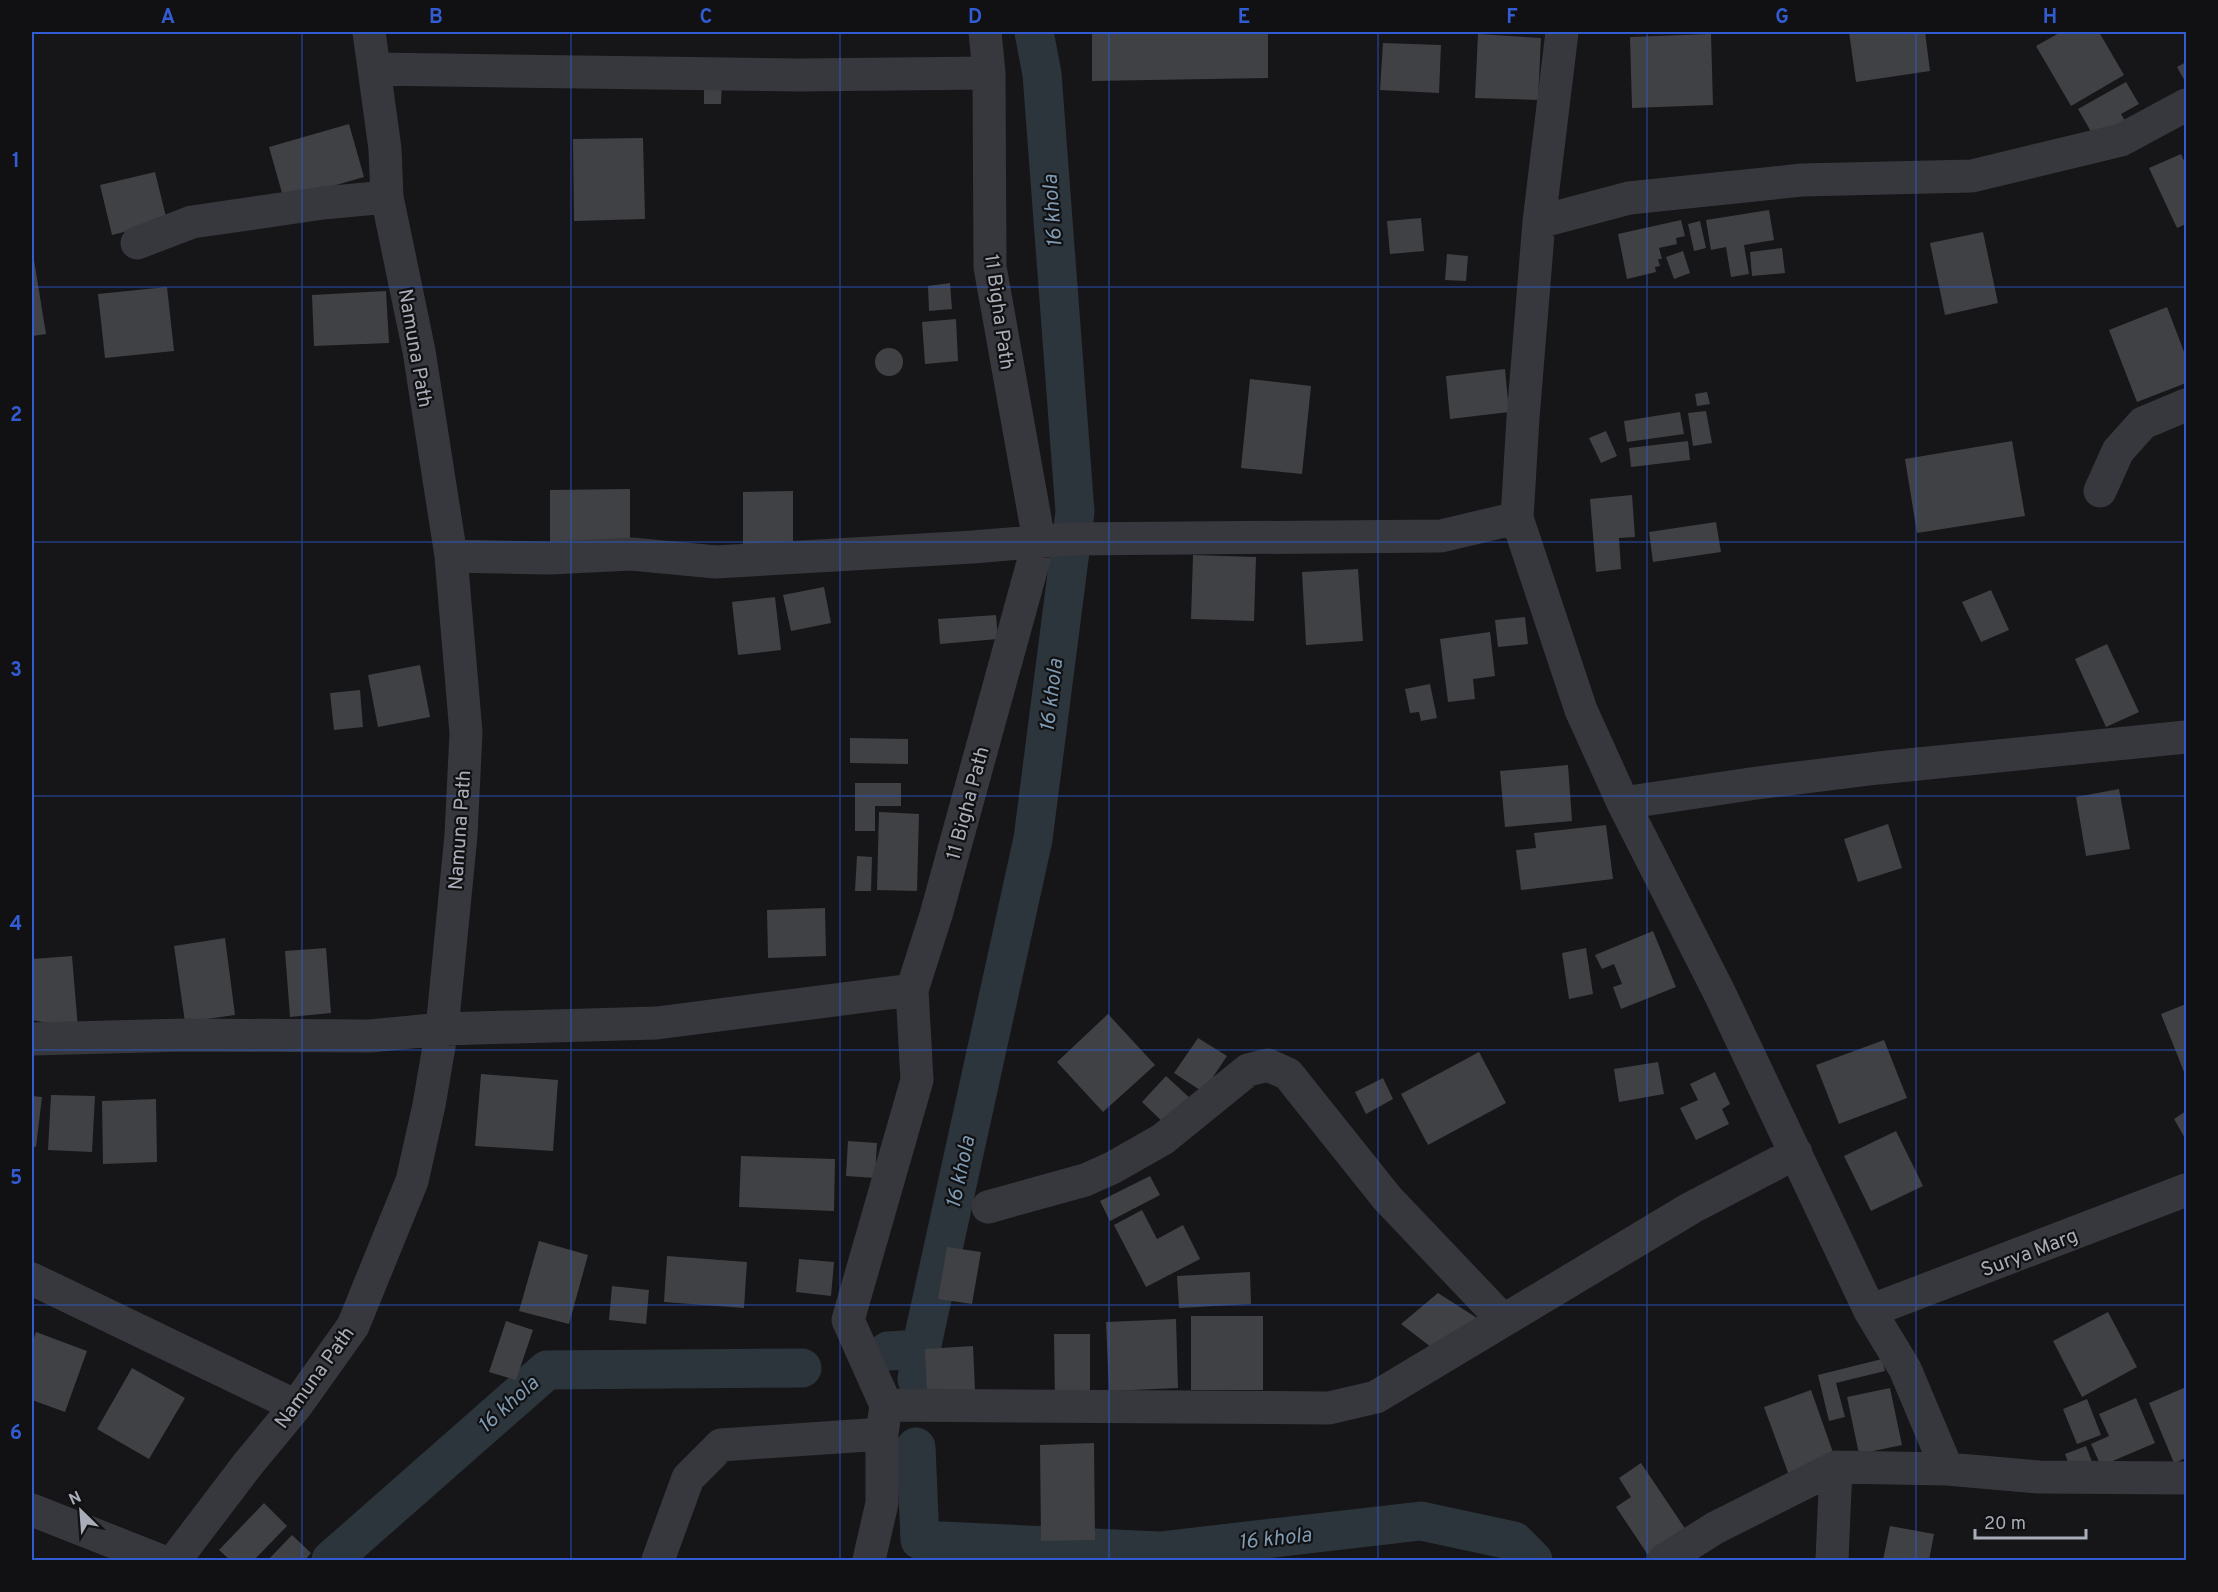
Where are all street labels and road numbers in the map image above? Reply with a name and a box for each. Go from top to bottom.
street label: 11 Bigha Path [977,253,1019,372]
street label: Namuna Path [391,287,437,410]
street label: 11 Bigha Path [941,744,997,863]
street label: Namuna Path [444,769,478,891]
street label: Surya Marg [1978,1224,2082,1284]
street label: Namuna Path [270,1322,361,1434]

